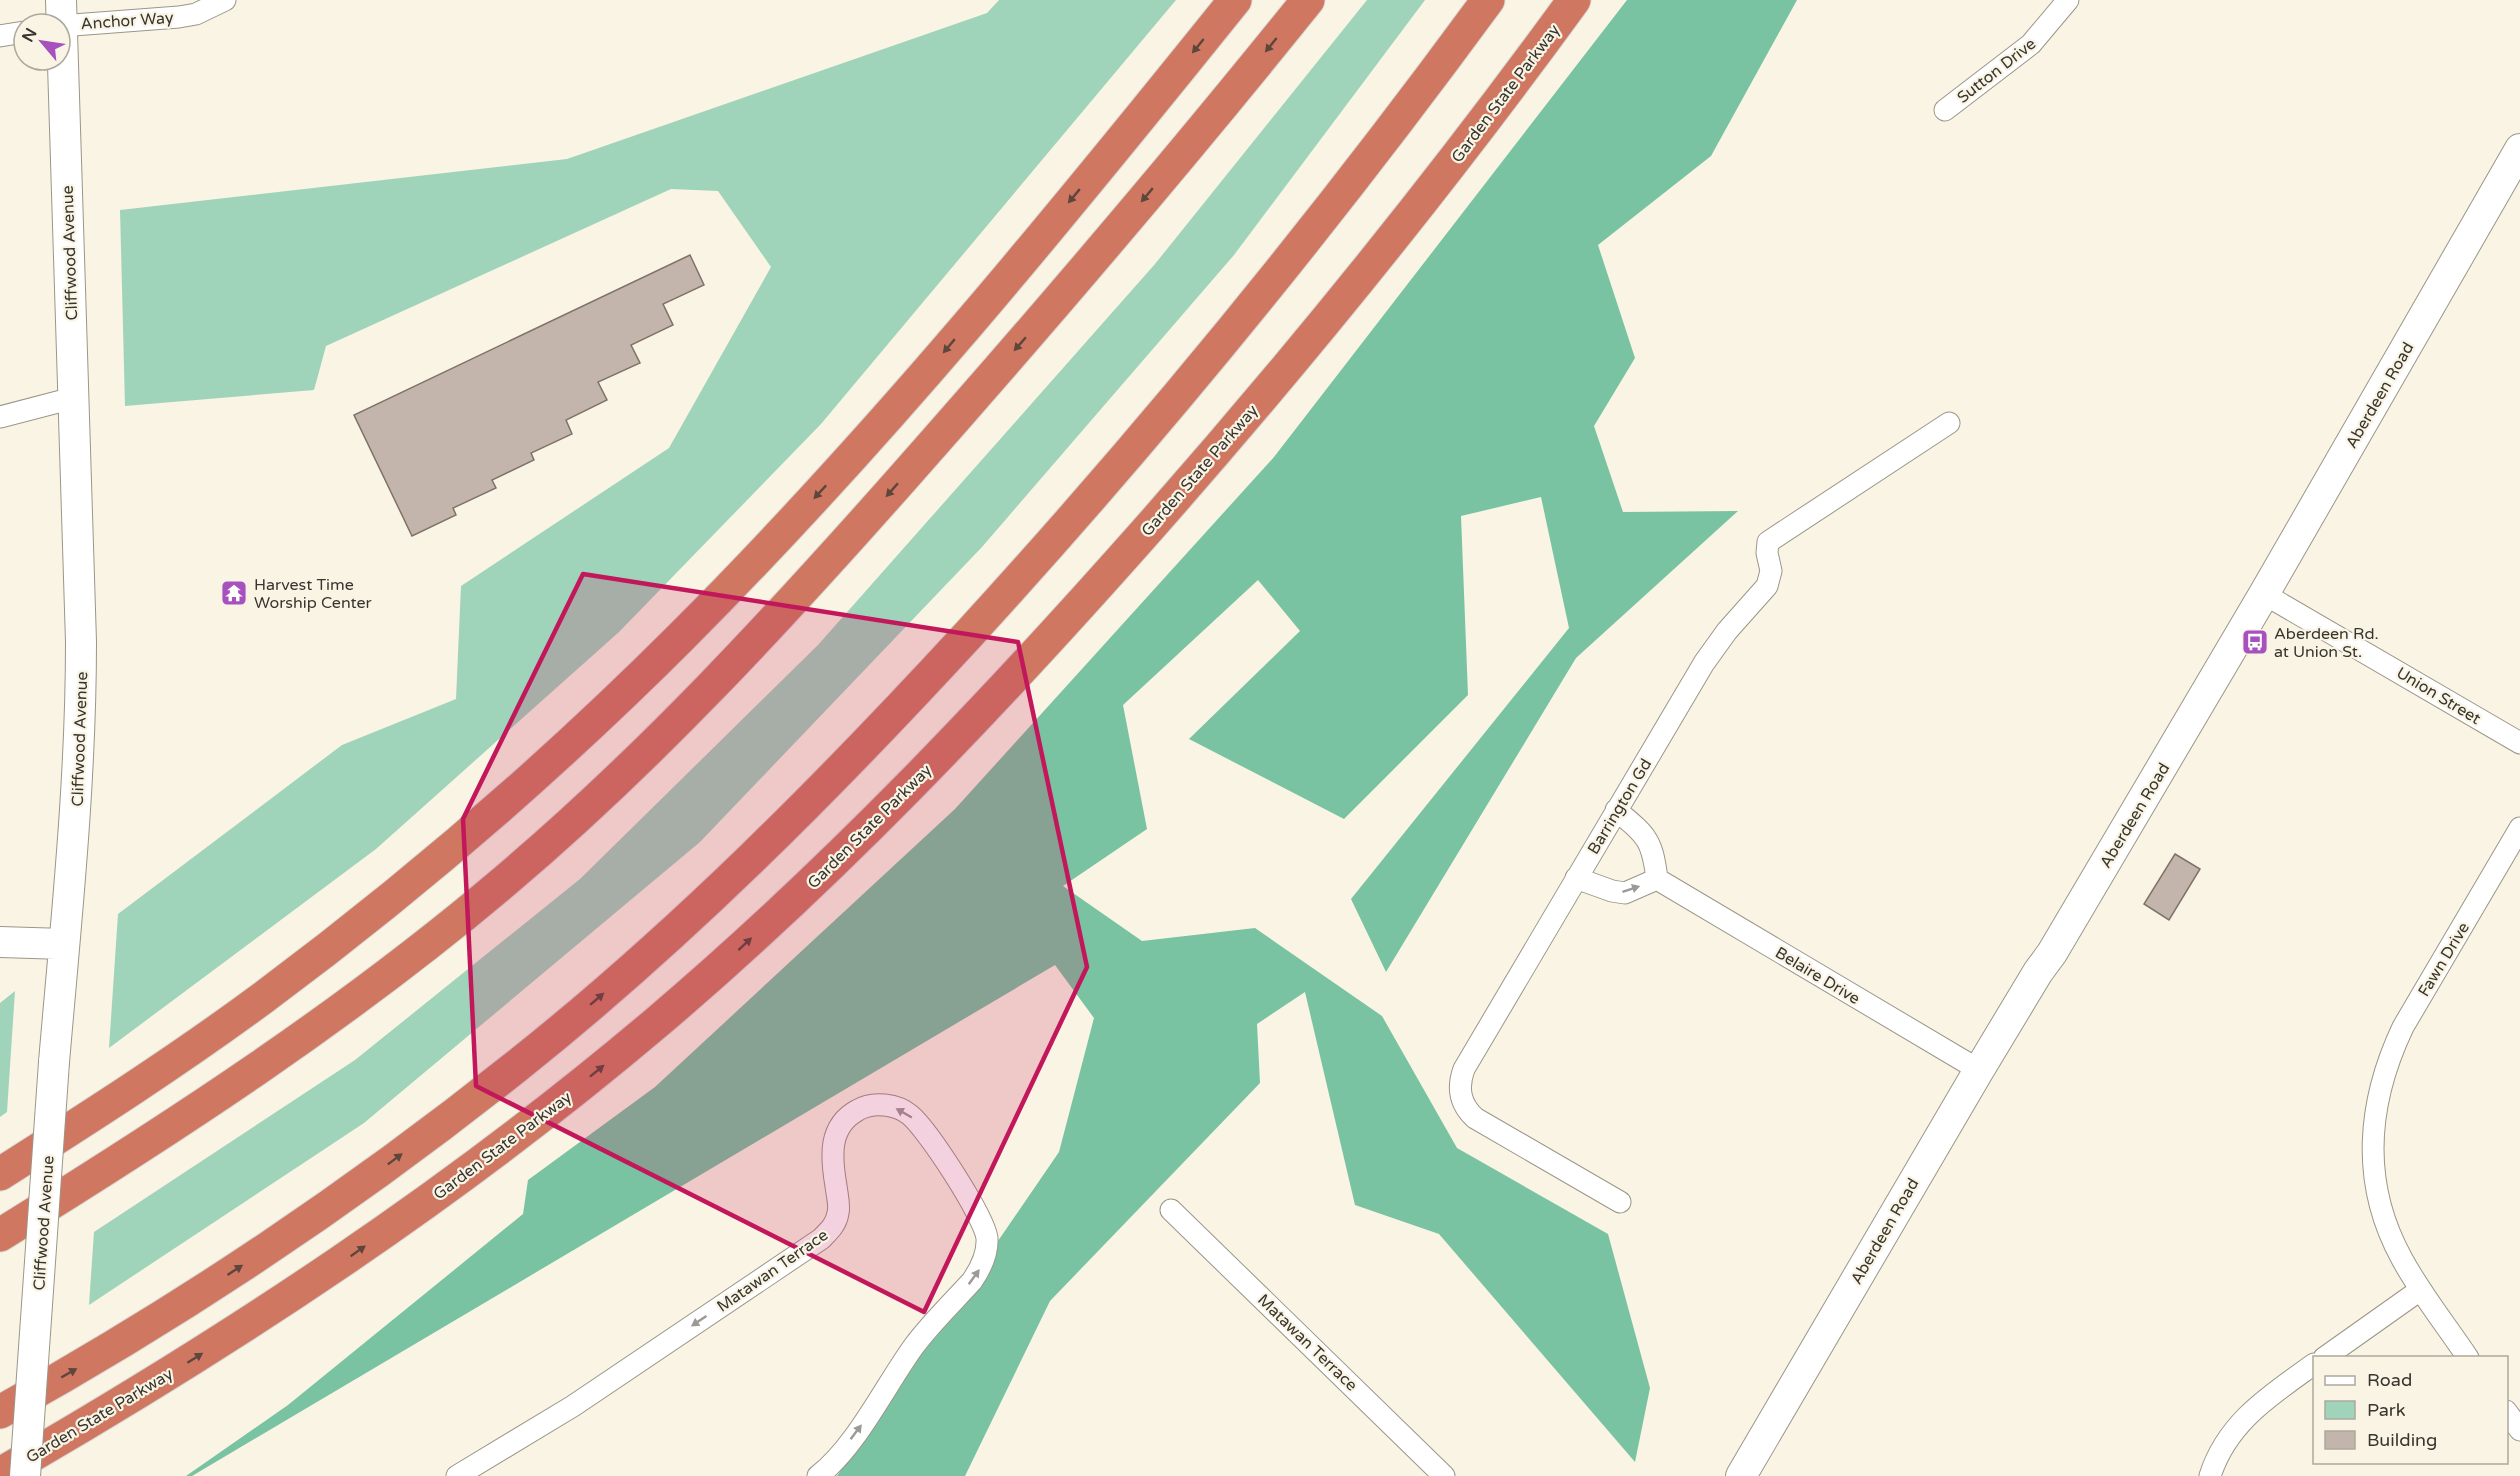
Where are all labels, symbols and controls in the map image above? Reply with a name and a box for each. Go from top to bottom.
street label: Anchor Way [80,8,174,34]
north arrow [12,12,72,72]
street label: Garden State Parkway [1447,20,1565,167]
text: N [18,25,42,46]
street label: Sutton Drive [1953,34,2040,108]
one-way arrow [1192,38,1205,53]
one-way arrow [1266,38,1278,53]
street label: Cliffwood Avenue [58,185,82,321]
one-way arrow [1141,187,1154,202]
one-way arrow [1069,189,1081,204]
one-way arrow [1014,336,1027,351]
one-way arrow [943,338,956,353]
street label: Aberdeen Road [2341,339,2418,452]
street label: Garden State Parkway [1137,400,1263,541]
one-way arrow [885,483,899,498]
one-way arrow [814,484,827,499]
place label: Harvest Time Worship Center [254,575,373,613]
temple icon: Harvest Time Worship Center [219,578,249,608]
place label: Aberdeen Rd. at Union St. [2274,624,2379,662]
bus stop icon: Aberdeen Rd. at Union St. [2240,627,2270,657]
street label: Union Street [2393,663,2484,729]
street label: Cliffwood Avenue [68,671,92,807]
street label: Barrington Gd [1583,755,1656,858]
street label: Aberdeen Road [2096,759,2174,872]
street label: Garden State Parkway [803,760,936,893]
one-way arrow [1622,884,1640,894]
street label: Fawn Drive [2414,919,2474,1000]
one-way arrow [738,937,753,951]
street label: Belaire Drive [1771,943,1864,1009]
one-way arrow [589,992,605,1005]
one-way arrow [589,1064,605,1077]
street label: Garden State Parkway [430,1087,576,1204]
one-way arrow [895,1108,912,1118]
one-way arrow [387,1153,403,1165]
street label: Cliffwood Avenue [29,1155,59,1291]
street label: Aberdeen Road [1846,1175,1923,1288]
street label: Matawan Terrace [713,1225,832,1317]
one-way arrow [349,1245,365,1257]
one-way arrow [227,1265,243,1276]
one-way arrow [968,1270,980,1286]
street label: Matawan Terrace [1253,1290,1361,1395]
one-way arrow [691,1316,708,1327]
one-way arrow [187,1353,203,1364]
legend [2313,1356,2508,1464]
street label: Garden State Parkway [22,1364,177,1468]
one-way arrow [61,1368,78,1378]
text: Road [2367,1369,2412,1391]
text: Park [2367,1399,2406,1421]
one-way arrow [849,1424,861,1439]
text: Building [2367,1429,2437,1451]

